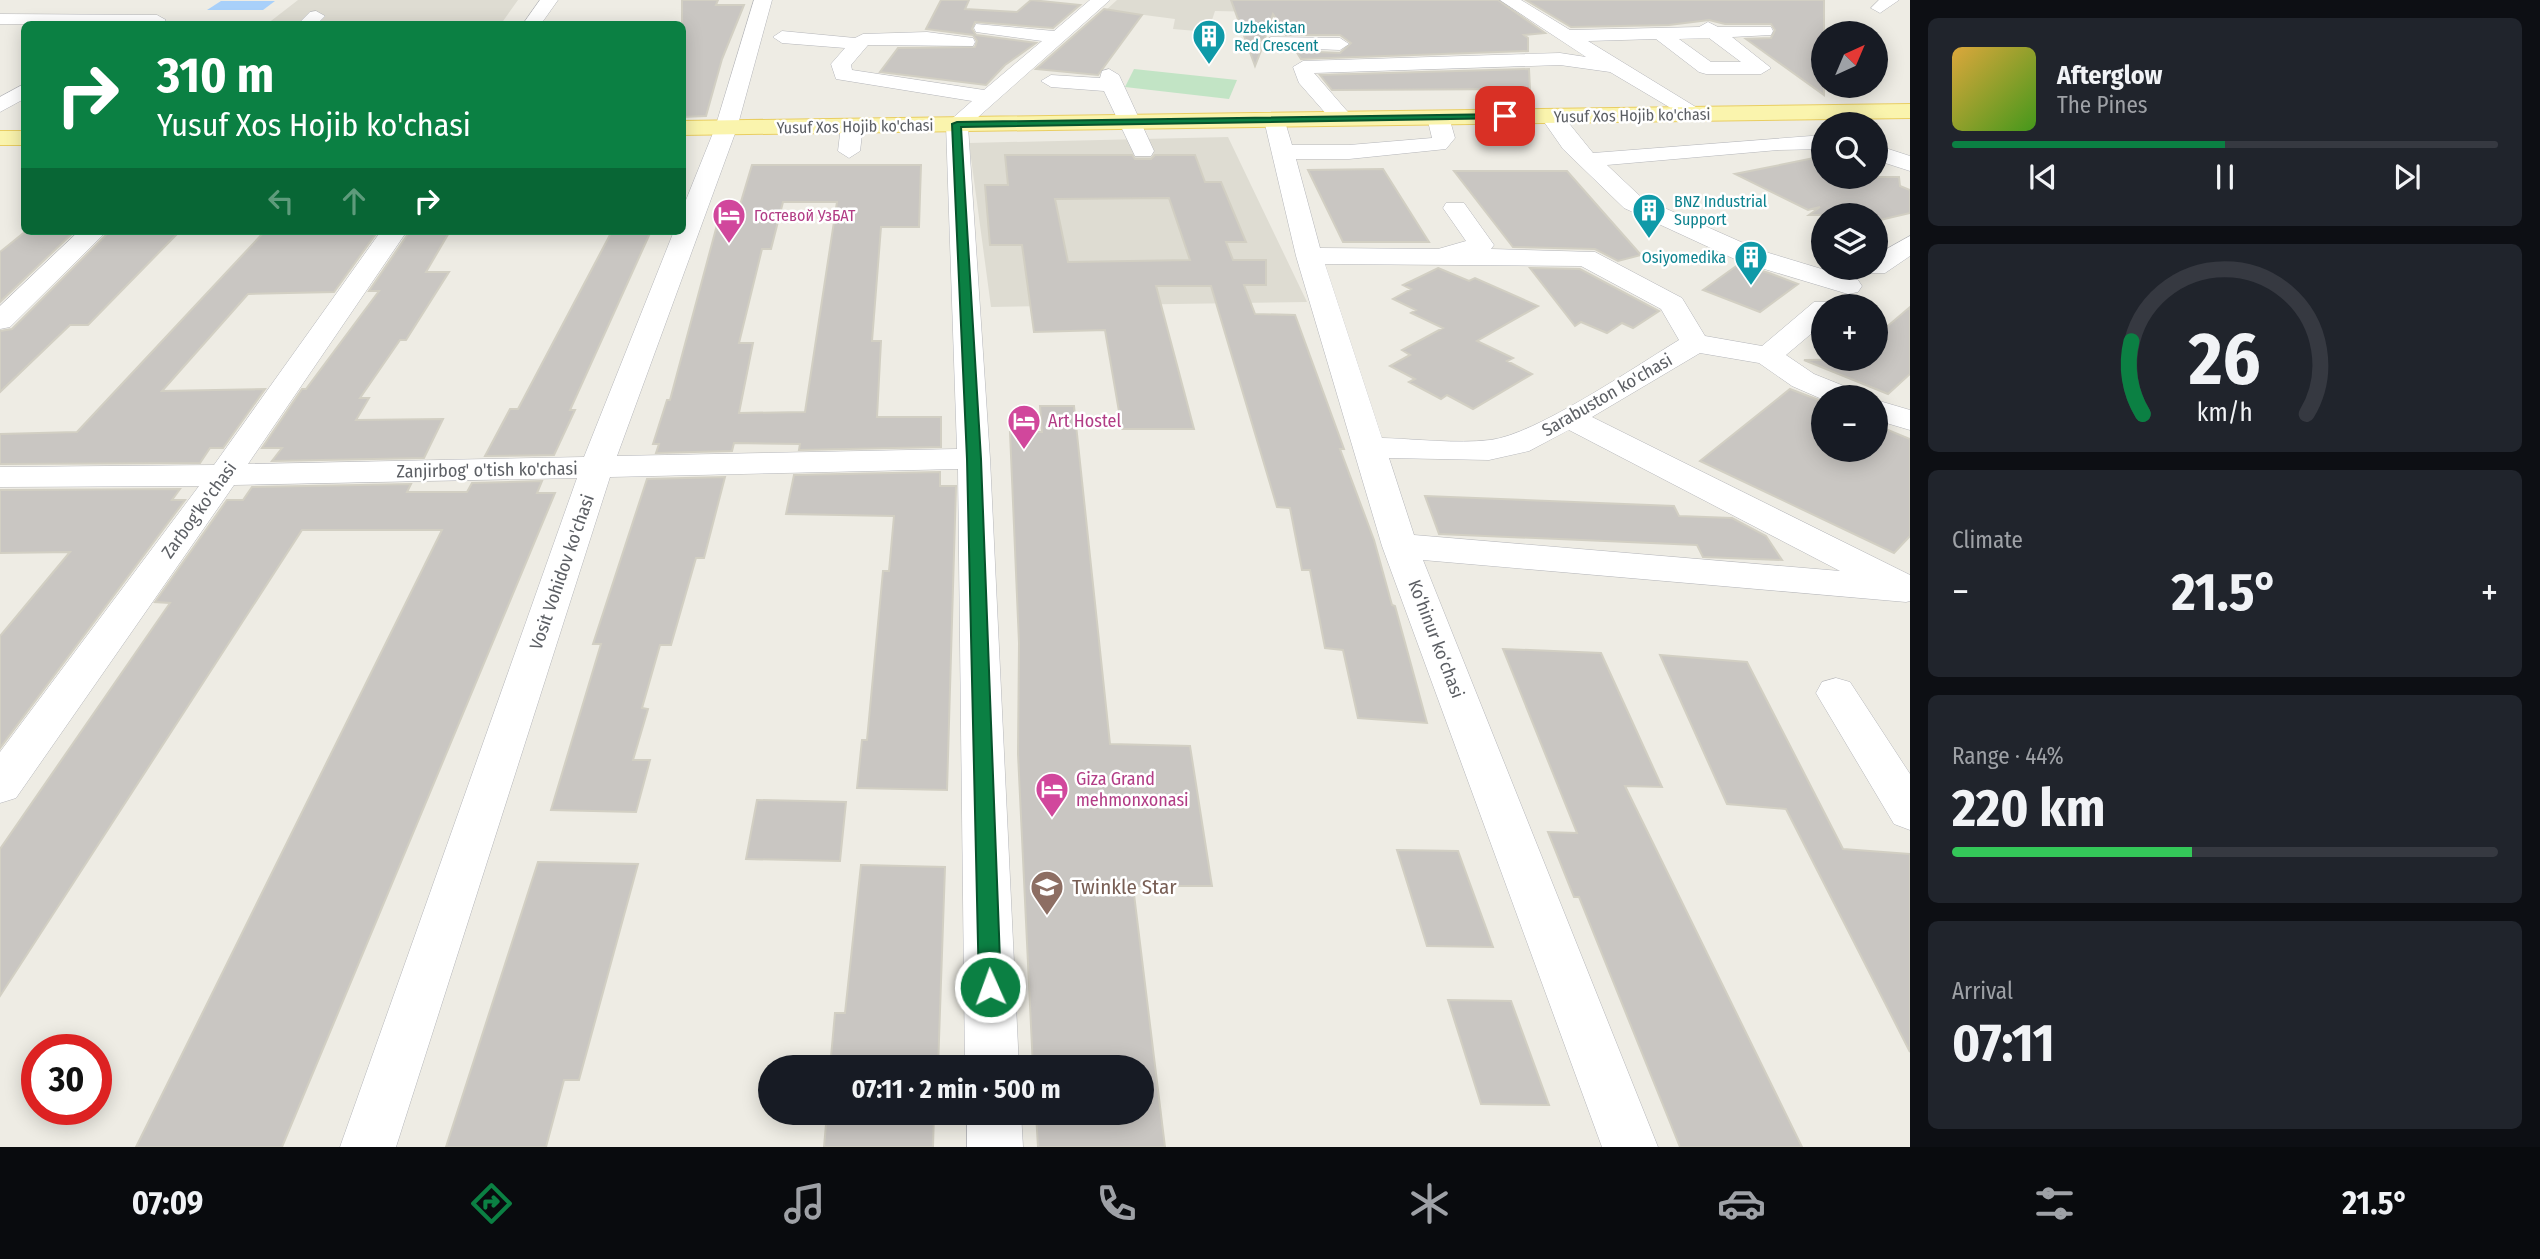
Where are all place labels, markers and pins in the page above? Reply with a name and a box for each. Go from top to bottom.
building icon: Uzbekistan Red Crescent [1190,17,1228,66]
place label: Uzbekistan Red Crescent [1234,18,1319,55]
pin [1475,86,1535,146]
building icon: BNZ Industrial Support [1630,191,1668,240]
place label: BNZ Industrial Support [1674,192,1767,229]
hotel icon: Гостевой УзБАТ [710,196,748,245]
place label: Гостевой УзБАТ [754,206,856,225]
building icon: Osiyomedika [1732,238,1770,287]
place label: Osiyomedika [1642,248,1726,267]
hotel icon: Art Hostel [1005,402,1043,451]
place label: Art Hostel [1048,410,1121,432]
place label: Giza Grand mehmonxonasi [1076,768,1189,811]
hotel icon: Giza Grand mehmonxonasi [1033,770,1071,819]
school or university icon: Twinkle Star [1028,868,1066,917]
place label: Twinkle Star [1072,874,1177,900]

